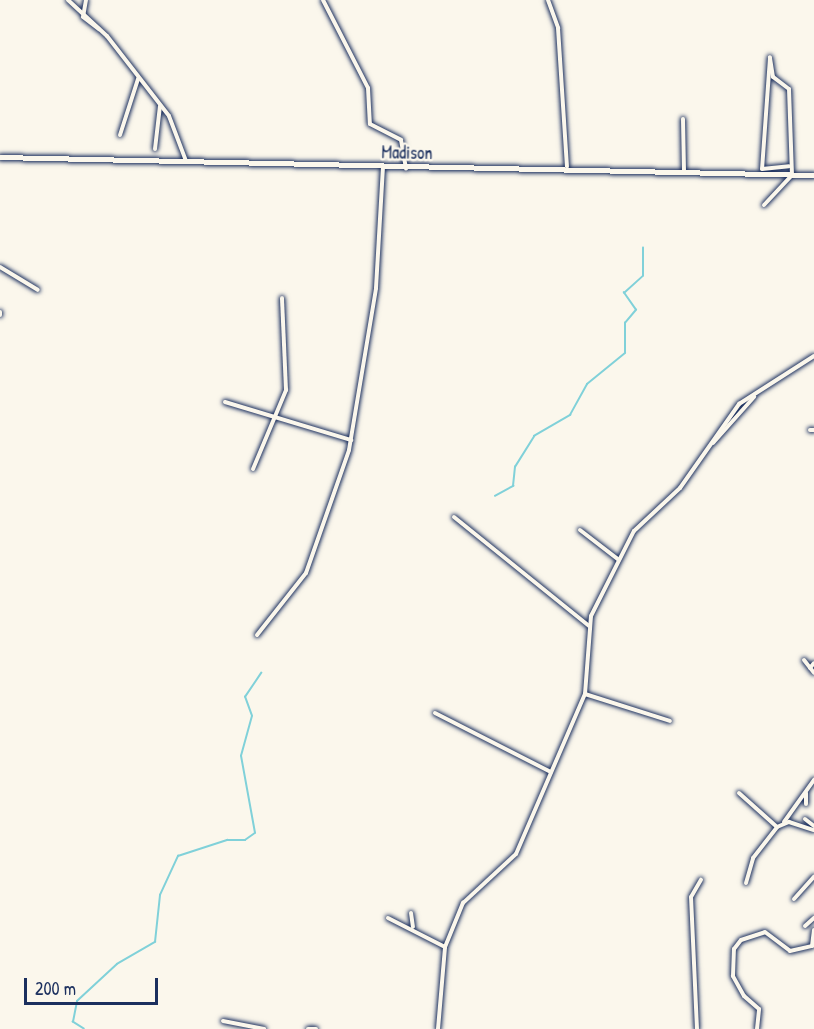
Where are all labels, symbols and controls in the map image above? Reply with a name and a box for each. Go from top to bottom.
street label: Madison [381,142,433,164]
scale bar [27,966,160,1004]
text: 200 m [35,976,76,1001]

